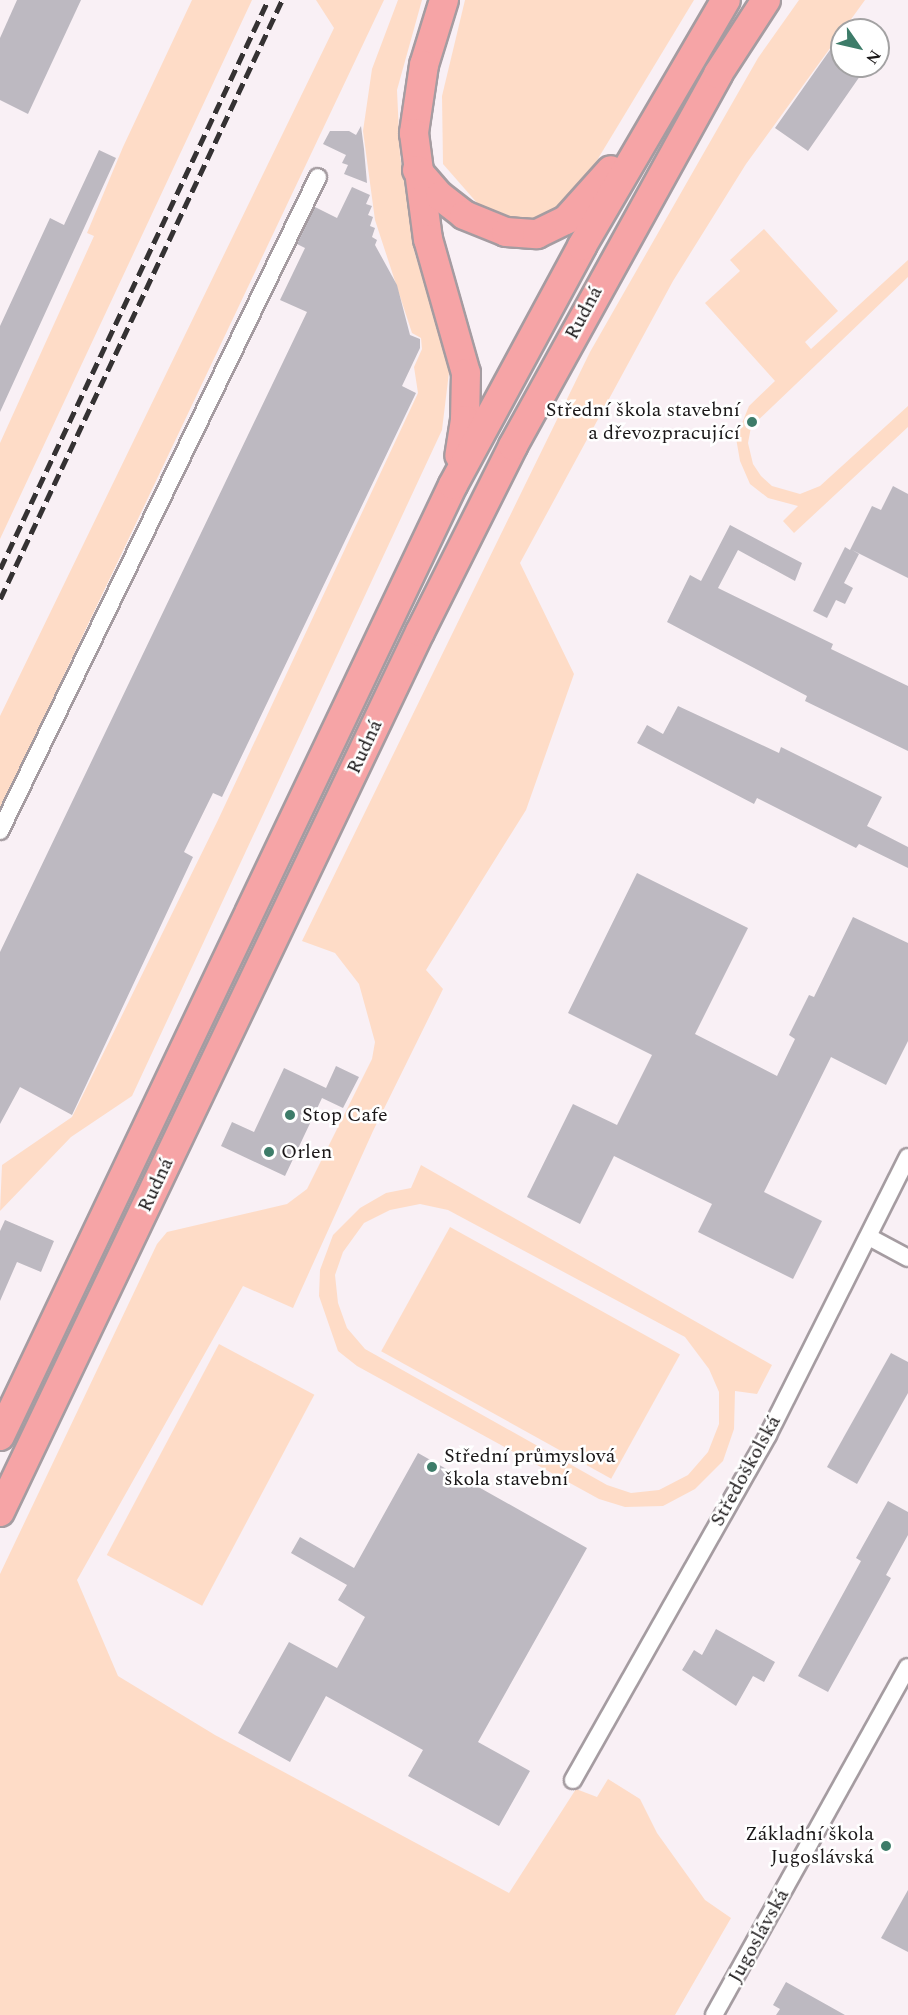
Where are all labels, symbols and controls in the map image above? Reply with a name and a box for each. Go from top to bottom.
north arrow [830,18,890,78]
text: N [860,45,887,69]
street label: Rudná [560,282,608,344]
place label: Střední škola stavební a dřevozpracující [546,398,740,445]
marker: Střední škola stavební a dřevozpracující [745,415,759,429]
street label: Rudná [342,716,388,778]
place label: Stop Cafe [302,1103,388,1127]
marker: Stop Cafe [283,1108,297,1122]
place label: Orlen [281,1140,332,1164]
marker: Orlen [262,1145,276,1159]
street label: Rudná [133,1154,179,1216]
street label: Středoškolská [706,1411,786,1531]
place label: Střední průmyslová škola stavební [444,1444,615,1491]
marker: Střední průmyslová škola stavební [425,1460,439,1474]
place label: Základní škola Jugoslávská [745,1822,874,1869]
marker: Základní škola Jugoslávská [879,1839,893,1853]
street label: Jugoslávská [723,1885,795,1987]

